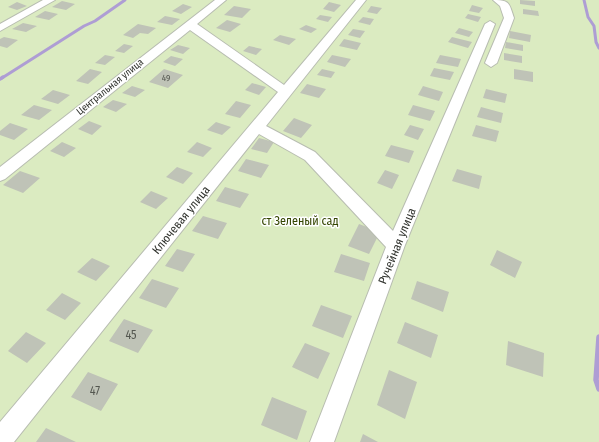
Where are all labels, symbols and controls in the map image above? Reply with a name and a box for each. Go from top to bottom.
street label: Центральная улица [74,56,146,118]
house number: 49 [162,73,170,83]
street label: Ключевая улица [149,183,213,257]
street label: Ручейная улица [375,206,419,286]
park label: ст Зеленый сад [261,214,339,228]
house number: 45 [125,328,137,342]
house number: 47 [90,384,100,398]

